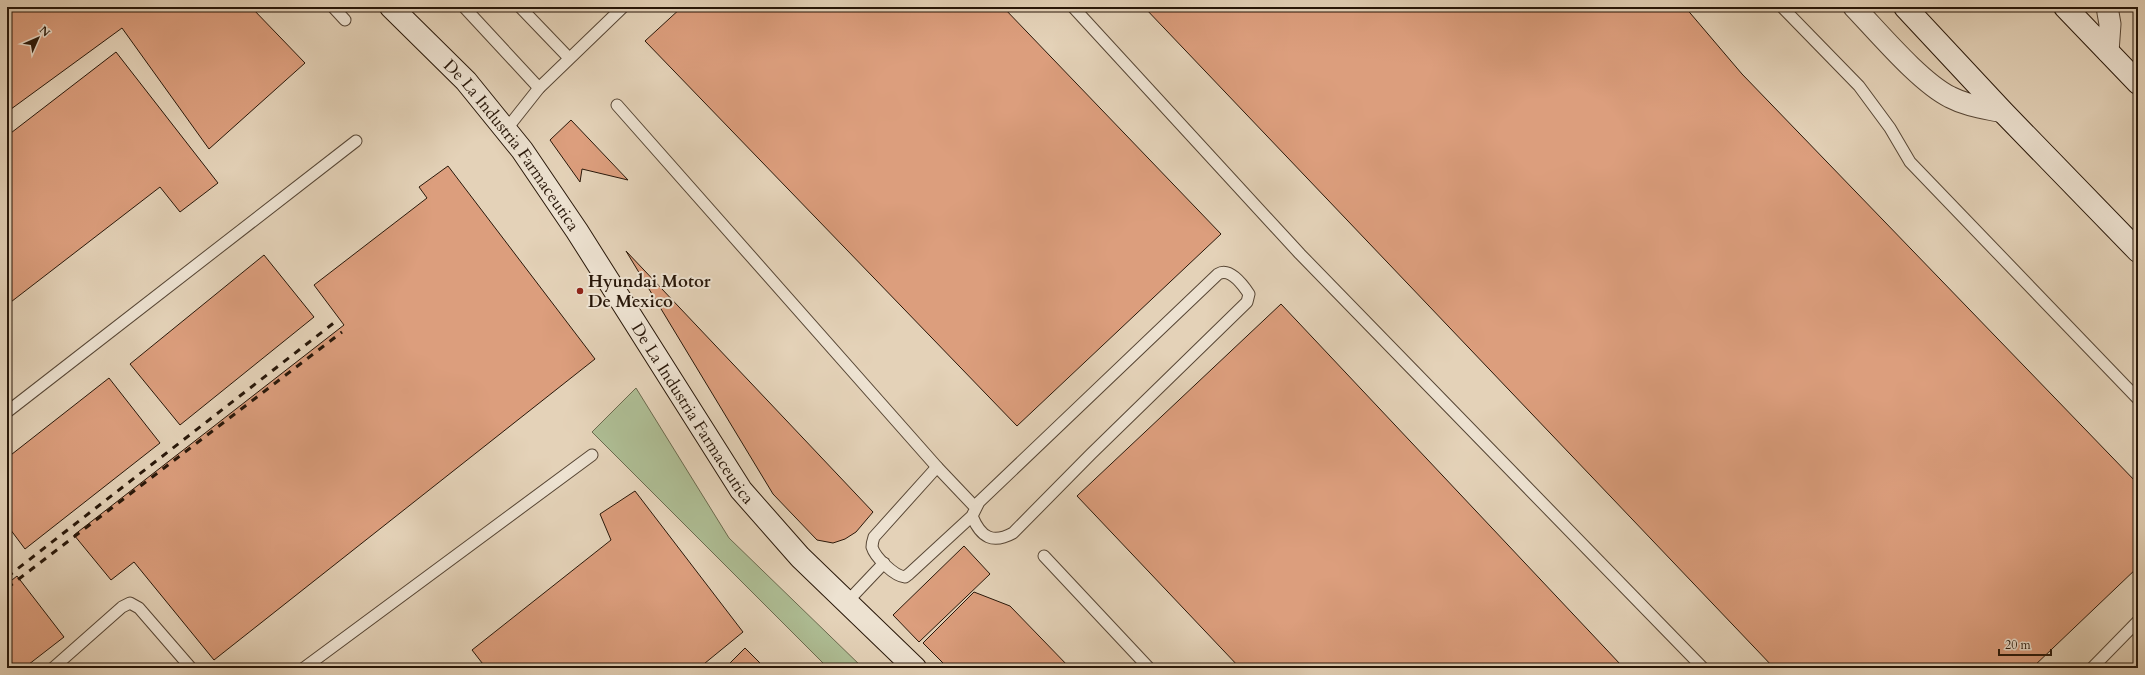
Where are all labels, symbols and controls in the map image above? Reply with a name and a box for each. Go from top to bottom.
north arrow [18,18,58,58]
text: N [36,23,54,40]
street label: De La Industria Farmaceutica [439,54,585,236]
place label: Hyundai Motor De Mexico [588,270,711,313]
marker: Hyundai Motor De Mexico [575,286,585,296]
street label: De La Industria Farmaceutica [626,318,760,509]
scale bar [1999,631,2051,657]
text: 20 m [2005,637,2032,653]

